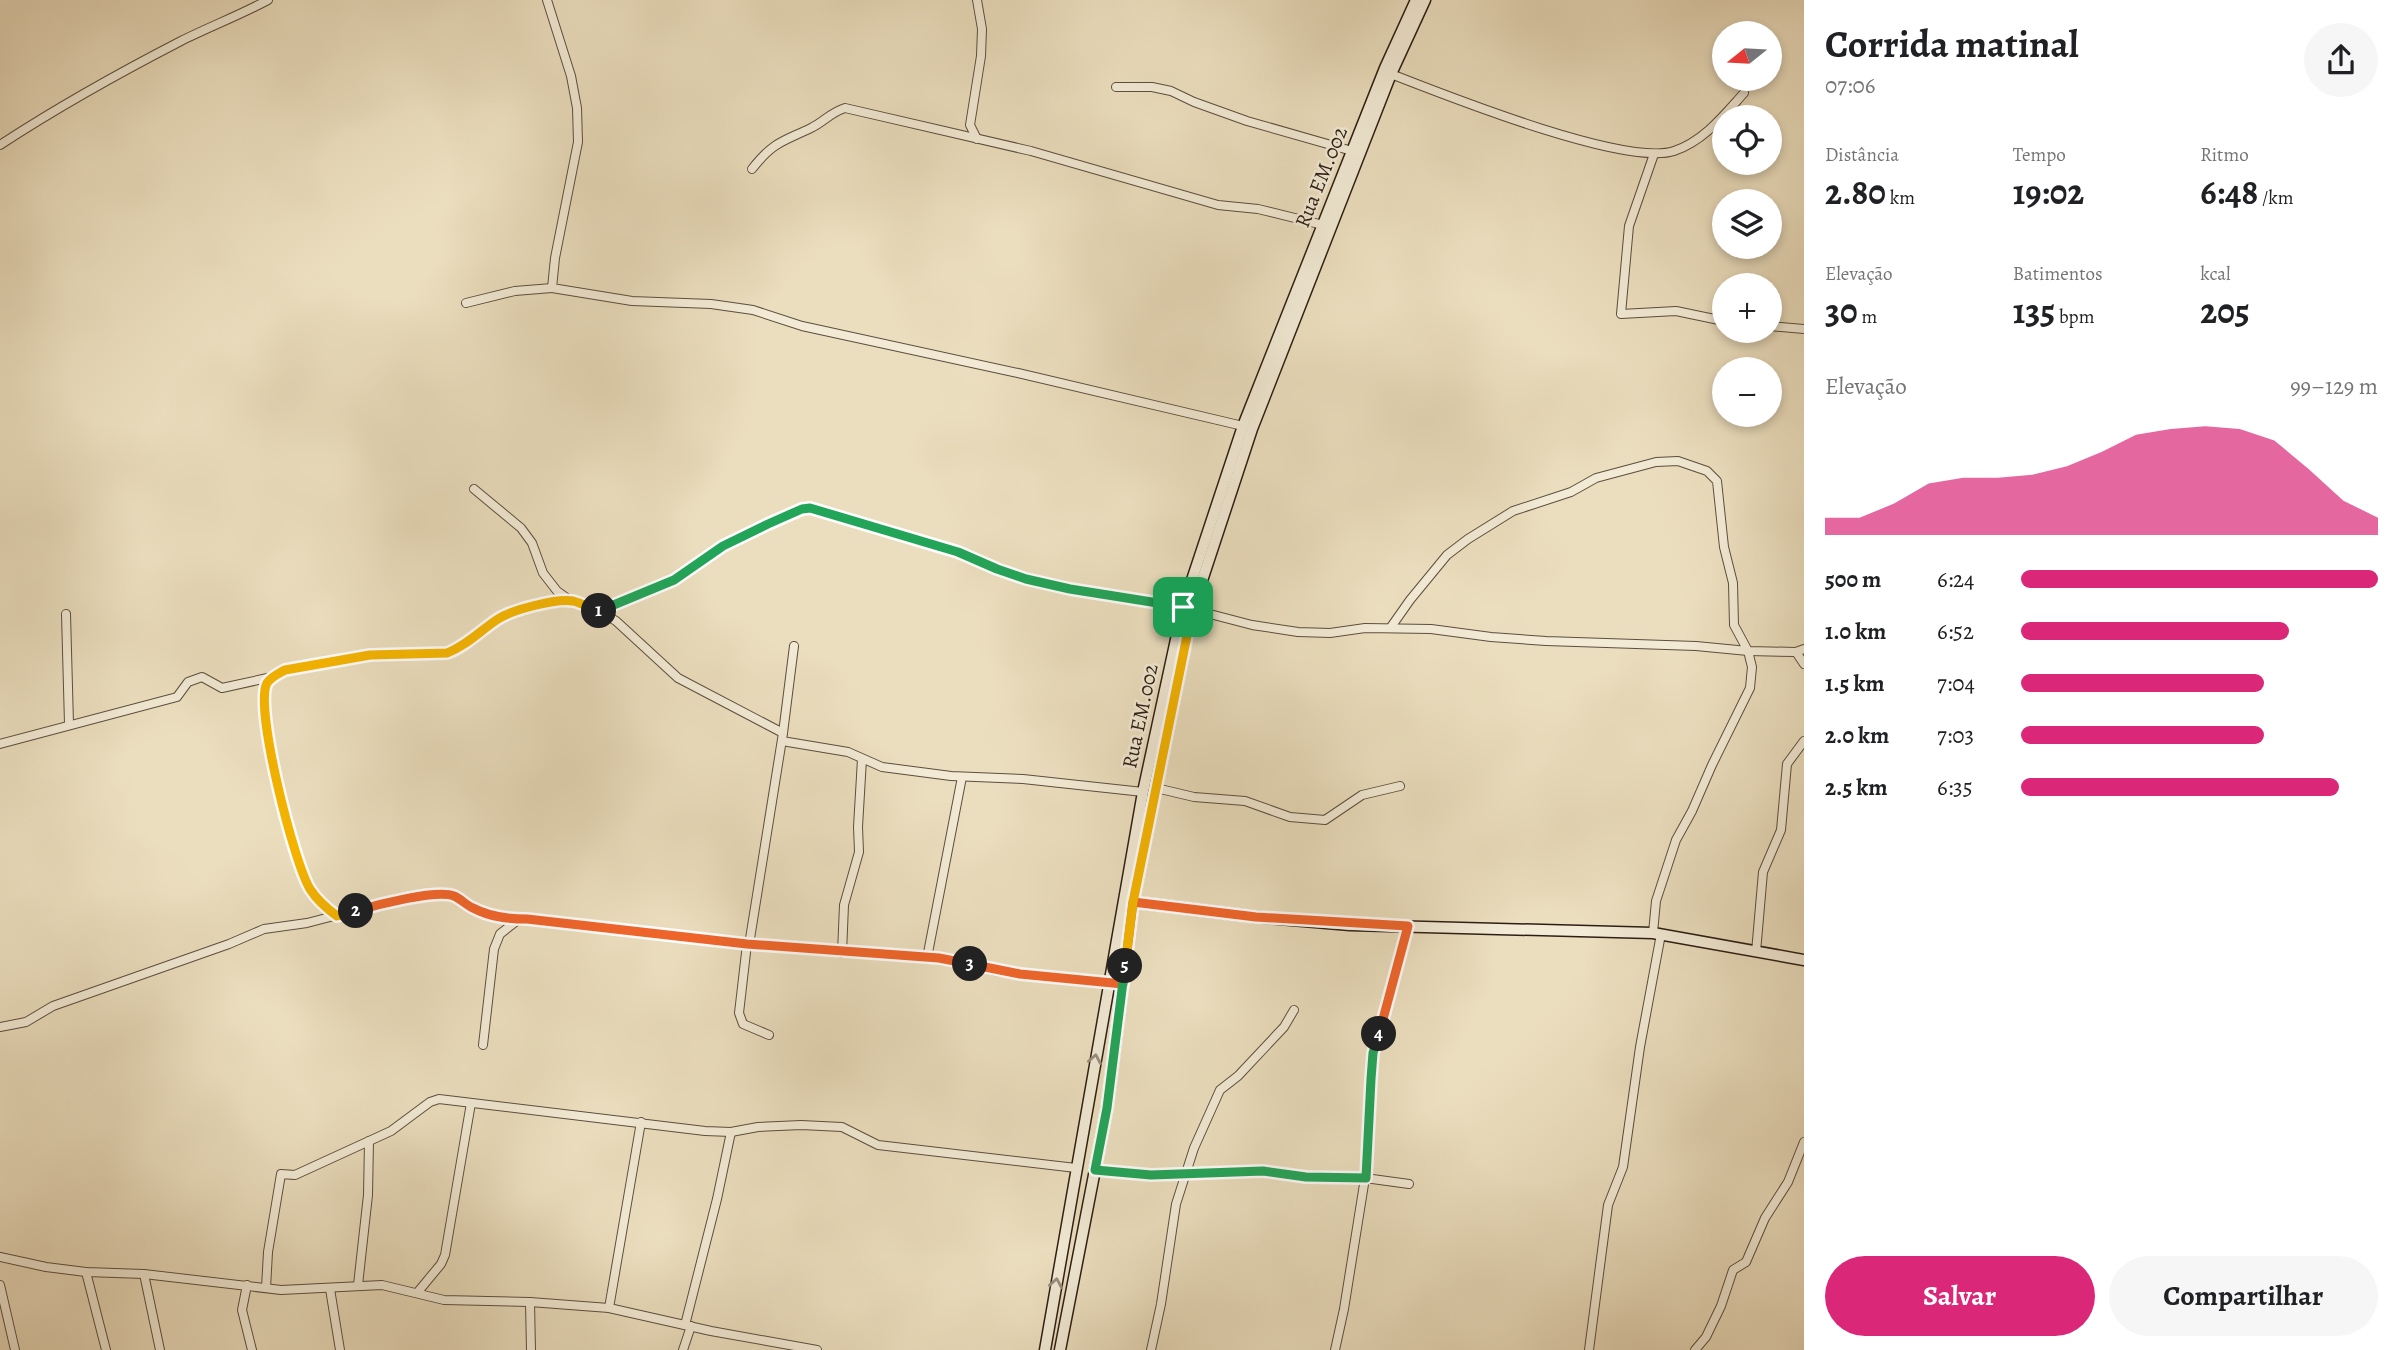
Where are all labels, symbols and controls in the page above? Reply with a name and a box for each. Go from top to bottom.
text: Corrida matinal [1825,18,2079,70]
north arrow [1712,21,1782,91]
map controls [1712,21,1782,427]
button: share [2304,23,2378,97]
text: 07:06 [1825,70,1875,101]
button: locate [1712,105,1782,175]
street label: Rua EM.002 [1288,122,1354,232]
text: Distância [1825,142,1899,168]
text: Tempo [2013,142,2066,168]
text: Ritmo [2200,142,2249,168]
text: 2.80 [1825,168,1886,216]
text: 19:02 [2013,168,2084,216]
text: 6:48 [2200,168,2258,216]
text: km [1886,185,1915,211]
text: /km [2258,185,2294,211]
button: layers [1712,189,1782,259]
text: Elevação [1825,261,1893,287]
text: Batimentos [2013,261,2103,287]
text: kcal [2200,261,2231,287]
button: + [1712,273,1782,343]
text: 30 [1825,287,1858,335]
text: 135 [2013,287,2055,335]
text: 205 [2200,287,2250,335]
text: m [1858,304,1877,330]
text: bpm [2055,304,2094,330]
button: − [1712,357,1782,427]
text: Elevação [1825,371,1907,402]
text: 99–129 m [2290,371,2378,402]
text: 500 m [1825,564,1881,595]
text: 6:24 [1937,564,1974,595]
pin [1153,577,1213,637]
icon: arrive [1164,588,1202,626]
pin: 1 [582,594,616,628]
text: 1 [595,597,602,623]
text: 1.0 km [1825,616,1886,647]
text: 6:52 [1937,616,1974,647]
street label: Rua EM.002 [1115,661,1165,771]
text: 1.5 km [1825,668,1885,699]
text: 7:04 [1937,668,1975,699]
text: 2.0 km [1825,720,1889,751]
text: 7:03 [1937,720,1974,751]
text: 2.5 km [1825,772,1887,803]
text: 6:35 [1937,772,1973,803]
pin: 2 [338,894,374,928]
text: 2 [351,897,360,923]
pin: 3 [953,946,988,982]
pin: 5 [1108,948,1142,984]
text: 3 [965,950,974,976]
text: 5 [1120,952,1129,978]
pin: 4 [1362,1016,1396,1052]
text: 4 [1374,1020,1383,1046]
one-way arrow [1087,1053,1102,1065]
button: Salvar [1825,1256,2095,1336]
button: Compartilhar [2109,1256,2378,1336]
one-way arrow [1048,1277,1063,1289]

